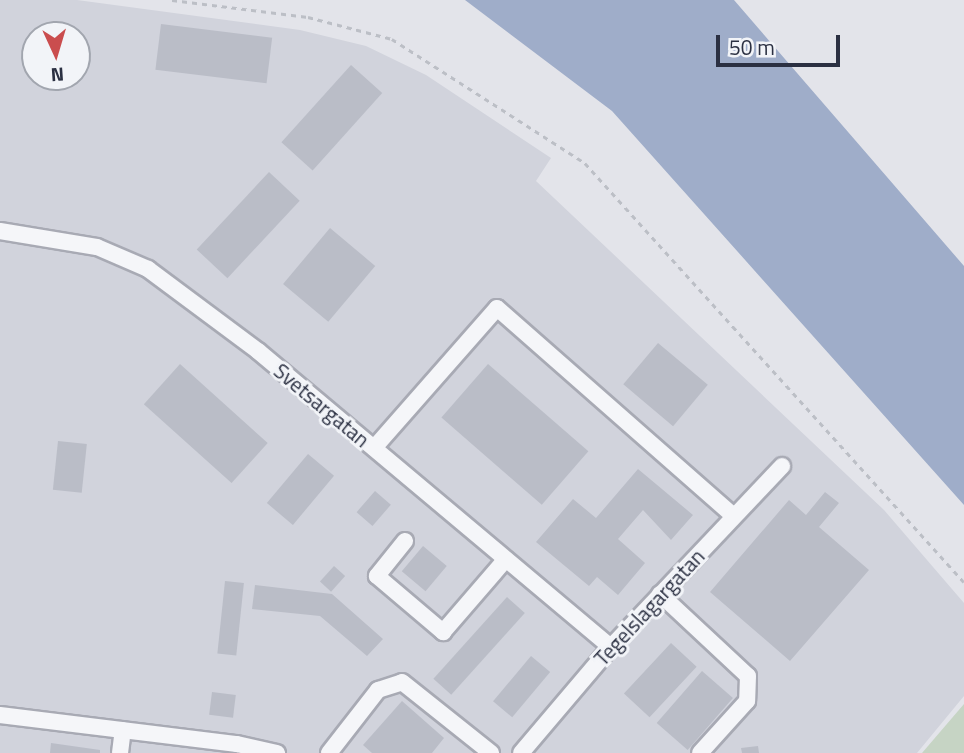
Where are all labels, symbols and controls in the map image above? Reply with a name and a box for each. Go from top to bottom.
north arrow [21,21,91,91]
scale bar [719,21,843,65]
text: 50 m [729,31,775,63]
text: N [50,61,65,90]
street label: Svetsargatan [269,358,375,452]
street label: Tegelslagargatan [589,544,709,670]

